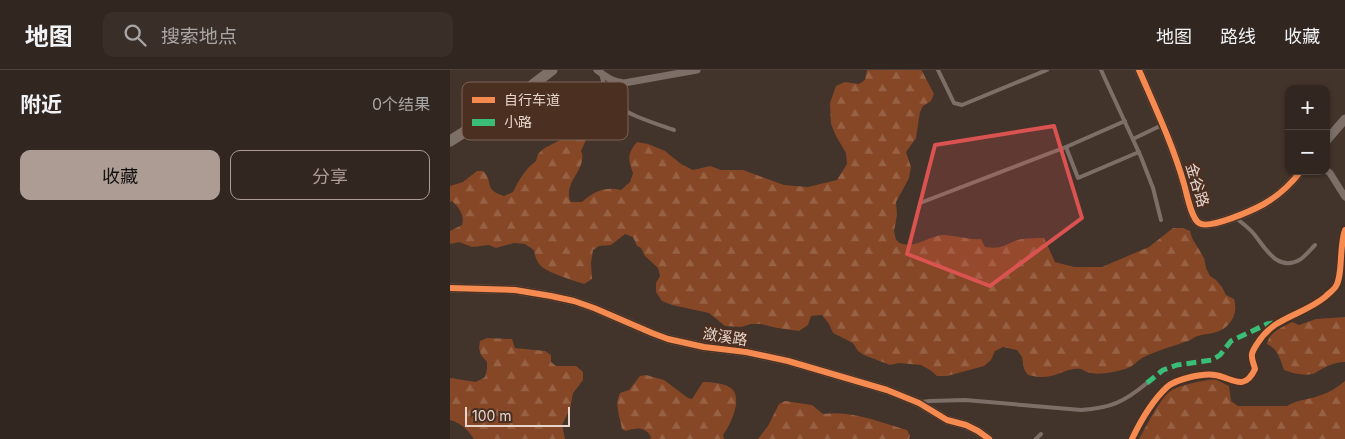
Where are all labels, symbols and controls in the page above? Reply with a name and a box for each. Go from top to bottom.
search box [103,12,453,57]
icon: search [121,21,149,49]
text: 地图 [25,22,73,51]
text: 搜索地点 [161,25,237,48]
text: 地图 [1156,26,1192,47]
text: 路线 [1220,26,1256,47]
text: 收藏 [1284,26,1320,47]
legend [462,82,628,140]
map controls [1285,85,1330,175]
button: + [1285,85,1330,130]
text: 自行车道 [504,91,560,108]
text: 附近 [20,92,62,117]
text: 0个结果 [372,94,430,114]
text: 小路 [504,113,532,130]
button: − [1285,130,1330,175]
button: 收藏 [20,150,220,200]
button: 分享 [230,150,430,200]
street label: 金谷路 [1182,161,1213,209]
street label: 潋溪路 [701,324,749,349]
scale bar [465,404,570,427]
text: 100 m [472,407,512,424]

